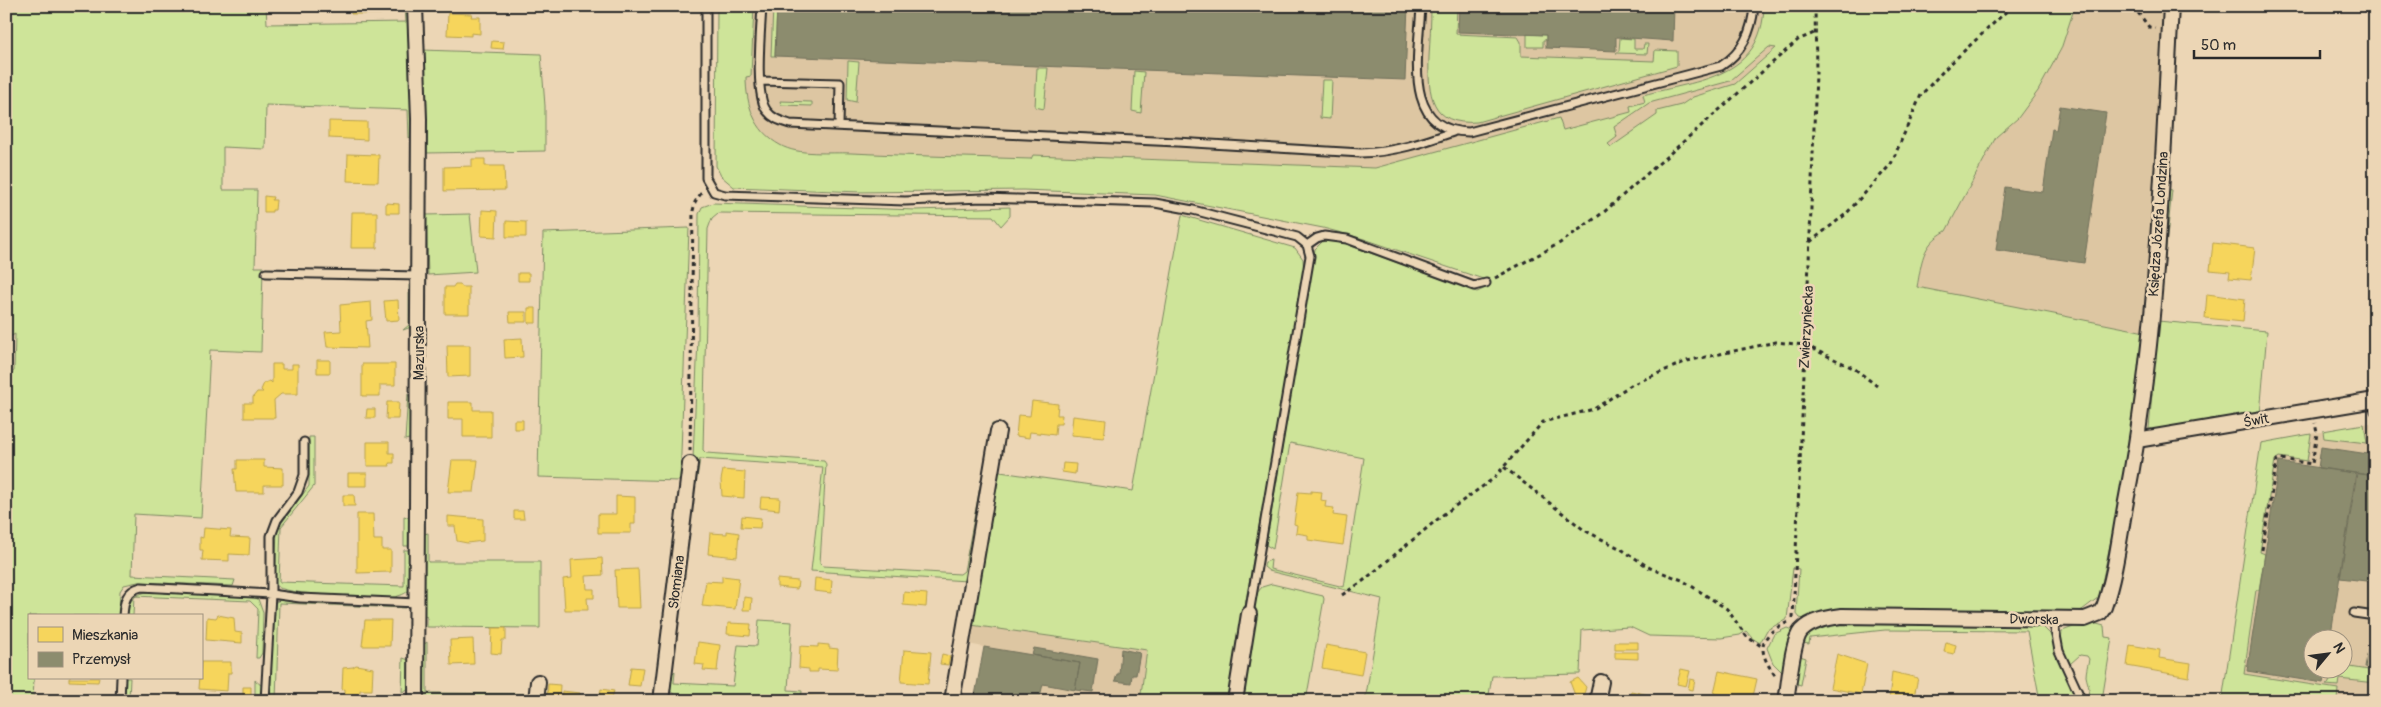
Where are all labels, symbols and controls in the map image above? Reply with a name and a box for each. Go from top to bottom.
scale bar [2194,28,2320,60]
text: 50 m [2201,36,2236,55]
street label: Księdza Józefa Londzina [2145,151,2172,297]
street label: Zwierzyniecka [1796,285,1817,369]
street label: Mazurska [411,326,428,380]
street label: Świt [2242,409,2271,431]
street label: Słomiana [665,554,688,610]
street label: Dworska [2009,611,2059,628]
legend [28,614,202,680]
text: Mieszkania [72,626,138,645]
north arrow [2304,630,2354,680]
text: N [2329,640,2349,656]
text: Przemysł [72,650,131,669]

